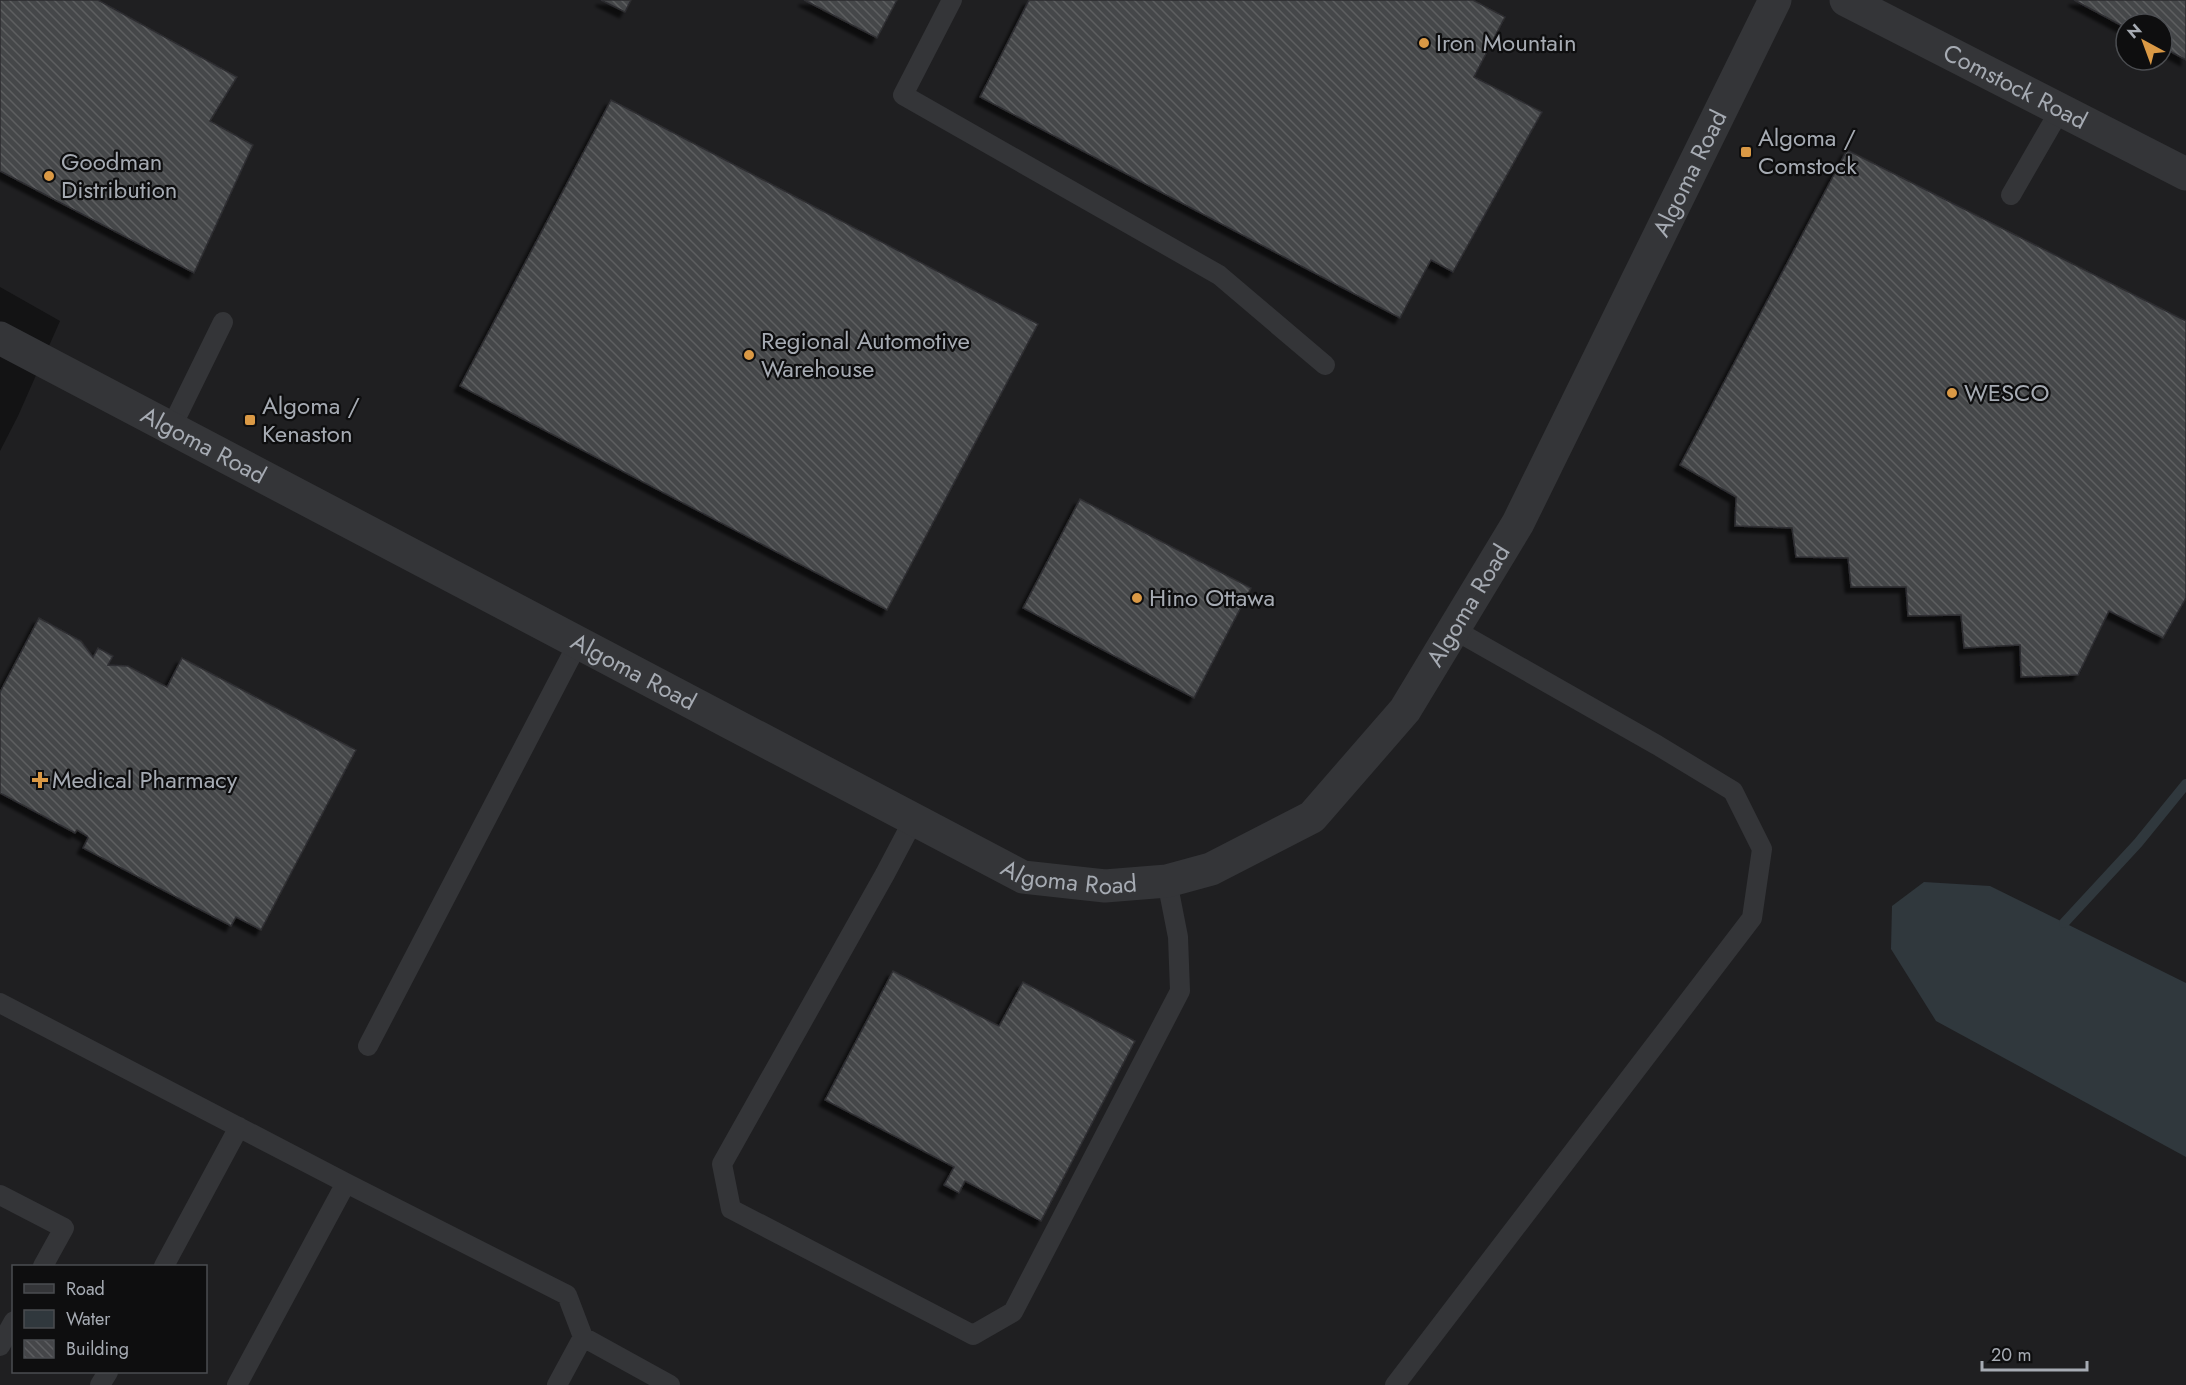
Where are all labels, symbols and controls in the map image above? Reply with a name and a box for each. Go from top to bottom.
north arrow [2114,12,2174,72]
text: N [2122,18,2147,44]
place label: Iron Mountain [1436,25,1577,60]
street label: Comstock Road [1937,35,2094,138]
marker: Iron Mountain [1417,36,1431,50]
street label: Algoma Road [1643,104,1735,243]
place label: Algoma / Comstock [1758,120,1857,183]
place label: Goodman Distribution [61,144,177,207]
marker: Algoma / Comstock [1739,145,1753,159]
marker: Goodman Distribution [42,169,56,183]
place label: Regional Automotive Warehouse [761,323,970,386]
marker: Regional Automotive Warehouse [742,348,756,362]
place label: WESCO [1964,375,2050,410]
marker: WESCO [1945,386,1959,400]
place label: Algoma / Kenaston [262,388,360,451]
street label: Algoma Road [135,397,273,492]
marker: Algoma / Kenaston [243,413,257,427]
street label: Algoma Road [1417,537,1518,673]
place label: Hino Ottawa [1149,580,1275,615]
marker: Hino Ottawa [1130,591,1144,605]
street label: Algoma Road [565,624,703,719]
place label: Medical Pharmacy [52,762,238,797]
marker: Medical Pharmacy [33,773,47,787]
street label: Algoma Road [995,850,1138,903]
legend [12,1265,207,1373]
text: Road [66,1276,105,1302]
text: Water [66,1306,111,1332]
scale bar [1982,1334,2087,1372]
text: Building [66,1336,129,1362]
text: 20 m [1991,1342,2031,1368]

